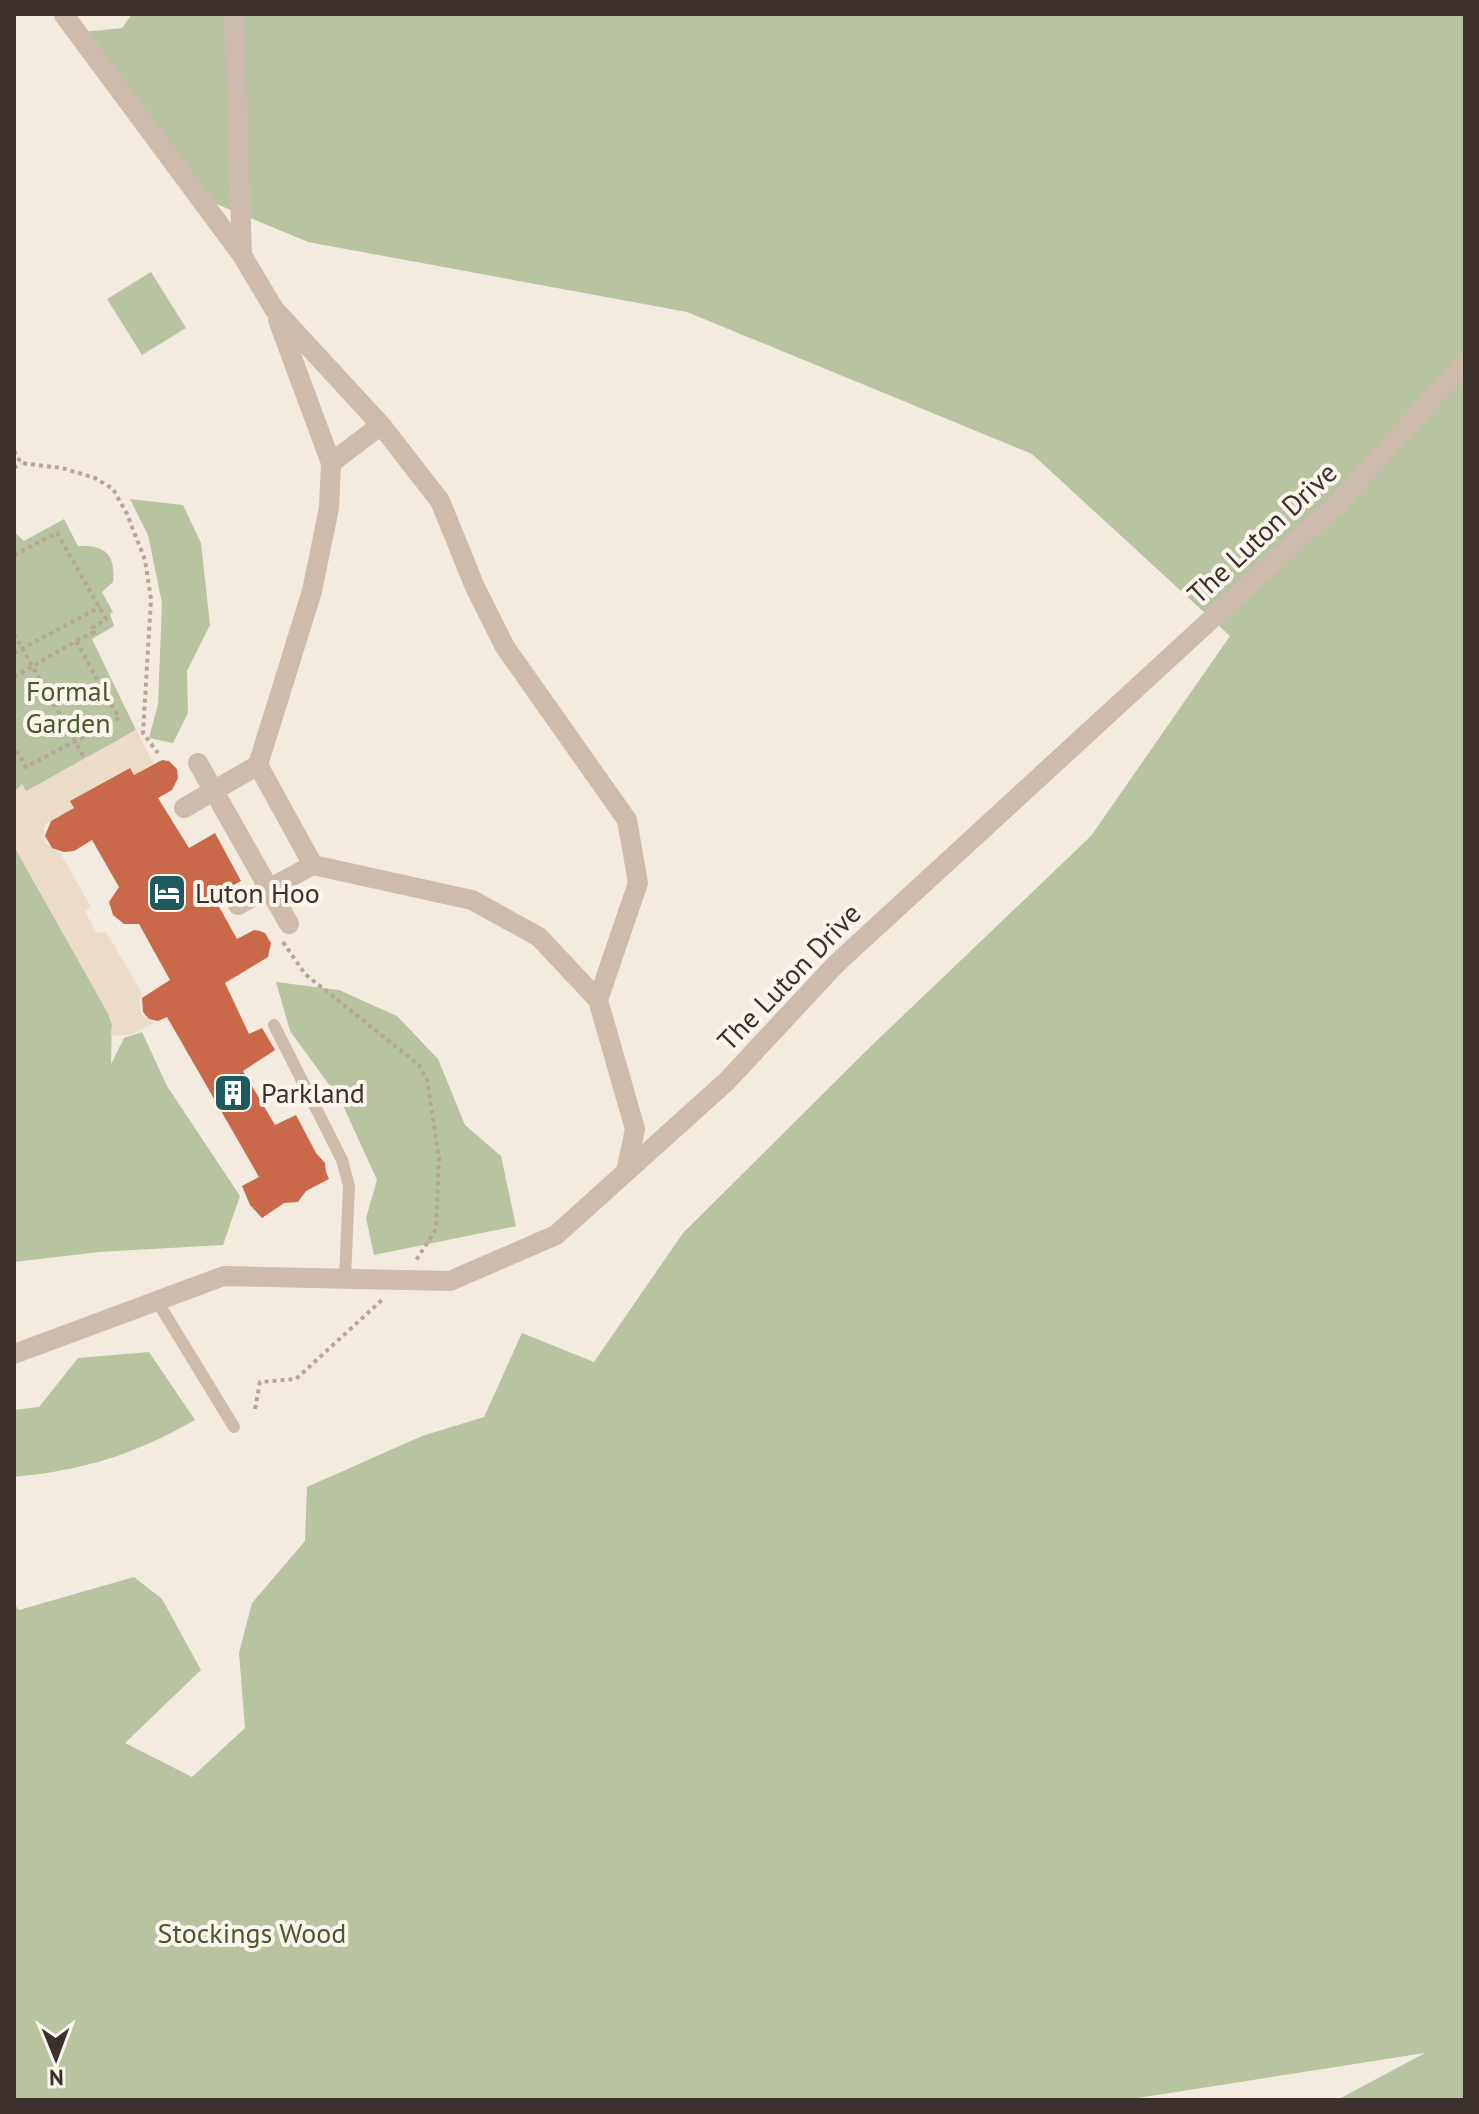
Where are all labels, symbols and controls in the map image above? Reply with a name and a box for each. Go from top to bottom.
street label: The Luton Drive [1179,454,1344,611]
park label: Formal Garden [25,672,111,741]
hotel icon: Luton Hoo [146,872,188,914]
place label: Luton Hoo [195,874,320,911]
street label: The Luton Drive [709,895,868,1058]
building icon: Parkland [212,1072,254,1114]
place label: Parkland [261,1074,365,1111]
park label: Stockings Wood [158,1914,346,1951]
north arrow [16,2018,96,2098]
text: N [49,2064,64,2092]

